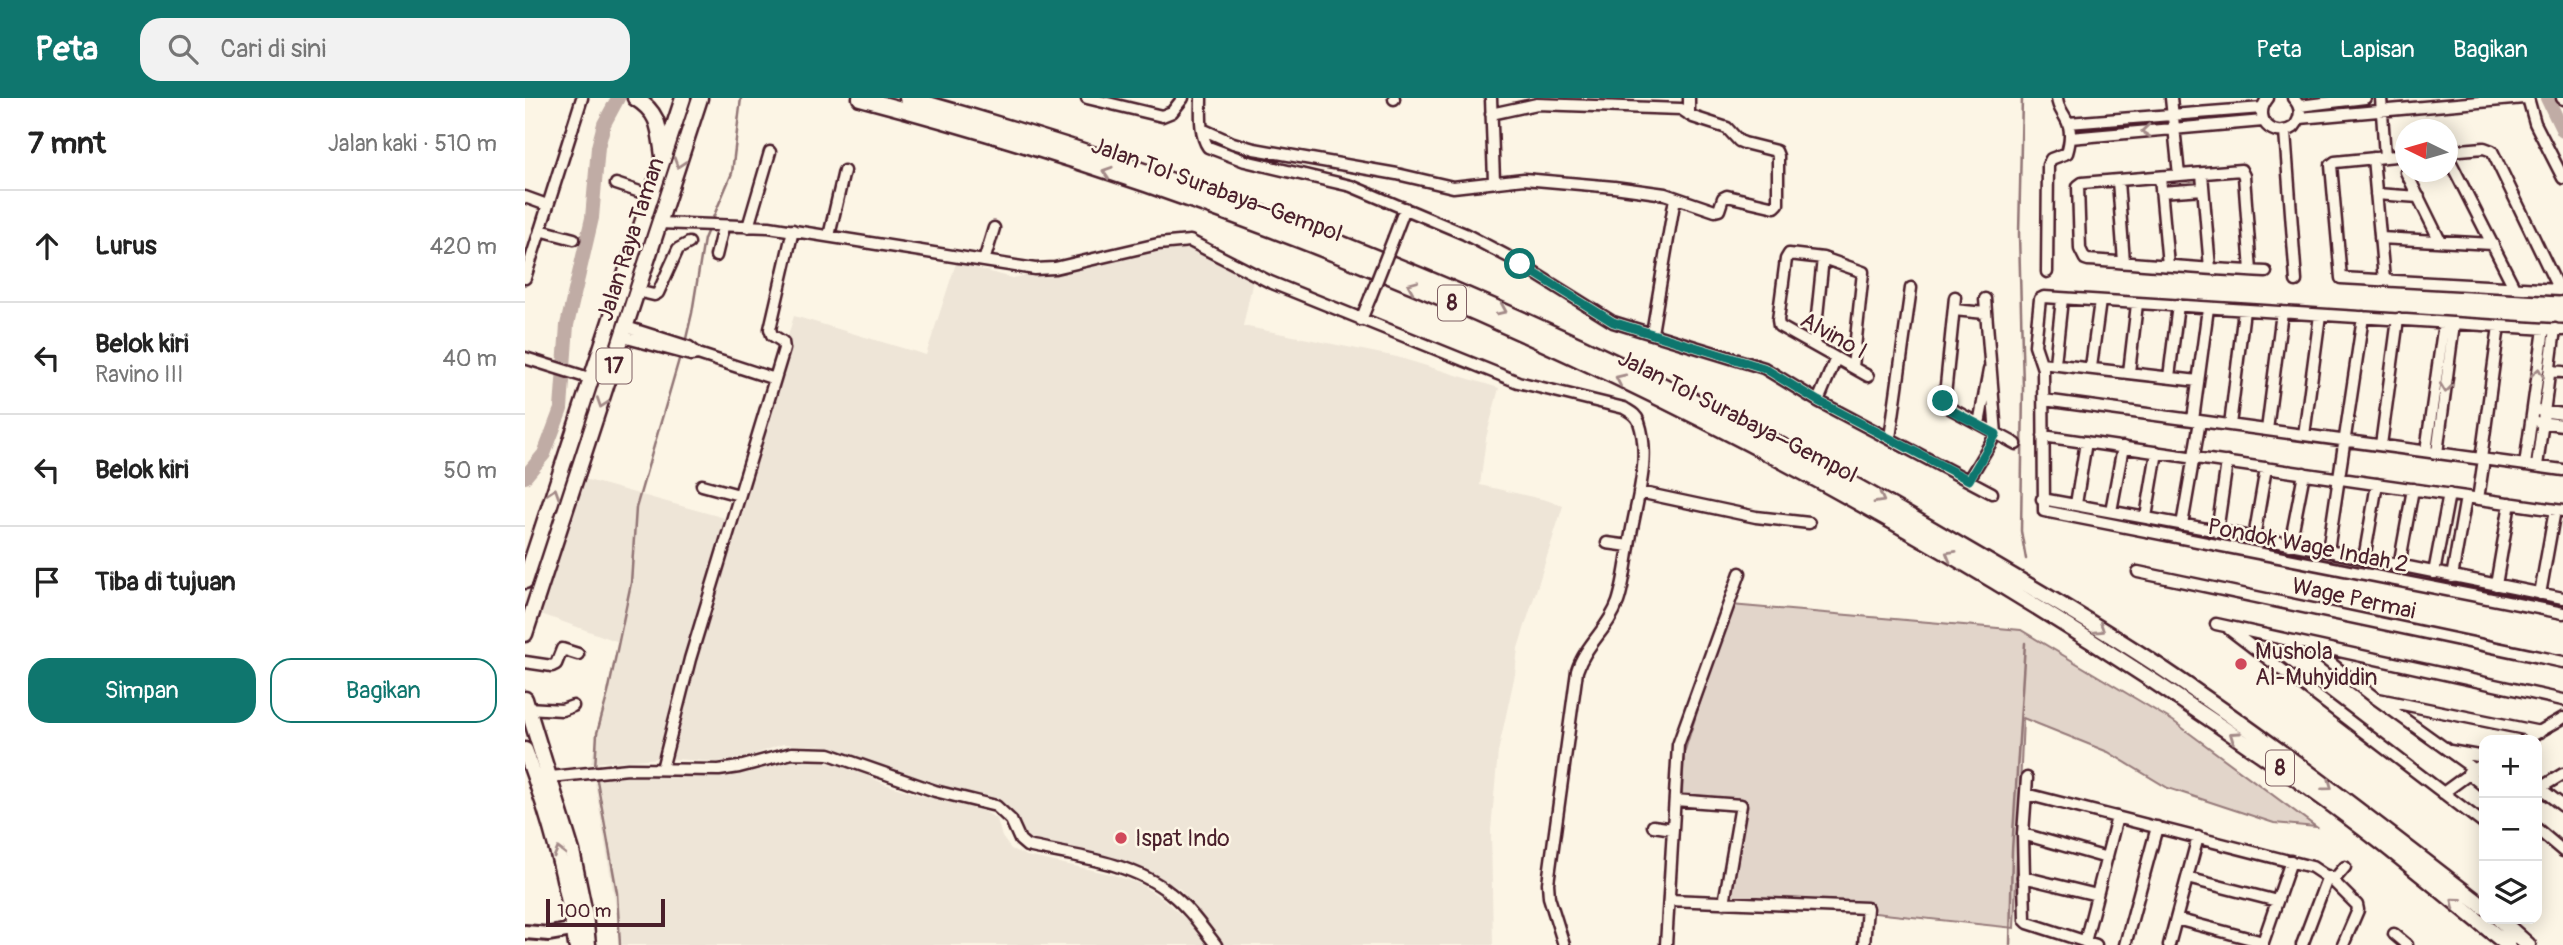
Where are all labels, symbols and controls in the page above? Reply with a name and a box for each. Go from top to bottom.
search box [140,18,630,81]
text: Peta [35,29,98,70]
icon: search [164,30,202,68]
text: Cari di sini [220,33,326,65]
text: Peta [2256,35,2302,64]
text: Lapisan [2340,35,2415,64]
text: Bagikan [2453,35,2528,64]
north arrow [2395,119,2458,182]
one-way arrow [2140,123,2151,138]
text: 7 mnt [28,125,106,162]
text: Jalan kaki · 510 m [328,129,497,158]
street label: Jalan Tol Surabaya–Gempol [1087,130,1346,248]
street label: Jalan Raya Taman [590,154,671,325]
one-way arrow [673,156,687,168]
one-way arrow [1102,166,1114,181]
icon: ahead [28,227,66,265]
text: Lurus [95,230,157,262]
text: 420 m [430,232,497,261]
route start [1504,248,1535,279]
one-way arrow [1407,280,1419,294]
road number: 8 [1438,286,1466,320]
one-way arrow [1495,302,1507,316]
street label: Alvino I [1795,305,1872,366]
text: Belok kiri [95,328,189,360]
icon: left [28,339,66,377]
street label: Jalan Tol Surabaya–Gempol [1613,343,1862,490]
text: 40 m [443,344,497,373]
road number: 17 [597,348,631,384]
text: Ravino III [95,360,184,389]
one-way arrow [2530,367,2545,379]
one-way arrow [1614,374,1627,388]
one-way arrow [2438,382,2453,394]
route end [1927,385,1958,416]
one-way arrow [596,396,610,408]
icon: left [28,451,66,489]
text: Belok kiri [95,454,189,486]
text: 50 m [443,456,497,485]
one-way arrow [546,488,560,500]
one-way arrow [1873,491,1886,504]
street label: Pondok Wage Indah 2 [2205,512,2411,579]
one-way arrow [1945,550,1958,563]
icon: arrive [28,563,66,601]
text: Tiba di tujuan [95,566,236,598]
street label: Wage Permai [2289,571,2418,626]
one-way arrow [2092,620,2105,633]
place label: Mushola Al-Muhyiddin [2255,637,2377,692]
marker: Mushola Al-Muhyiddin [2233,656,2249,672]
button: Simpan [28,658,256,723]
button: Bagikan [270,658,497,723]
one-way arrow [2229,732,2242,744]
map controls [2479,735,2542,924]
button: + [2479,735,2542,798]
road number: 8 [2266,750,2294,786]
one-way arrow [2320,778,2332,790]
button: − [2479,798,2542,861]
place label: Ispat Indo [1135,824,1230,853]
marker: Ispat Indo [1113,830,1129,846]
one-way arrow [553,847,567,859]
button: layers [2479,861,2542,924]
scale bar [546,896,665,928]
one-way arrow [2450,898,2462,911]
text: 100 m [557,899,611,923]

